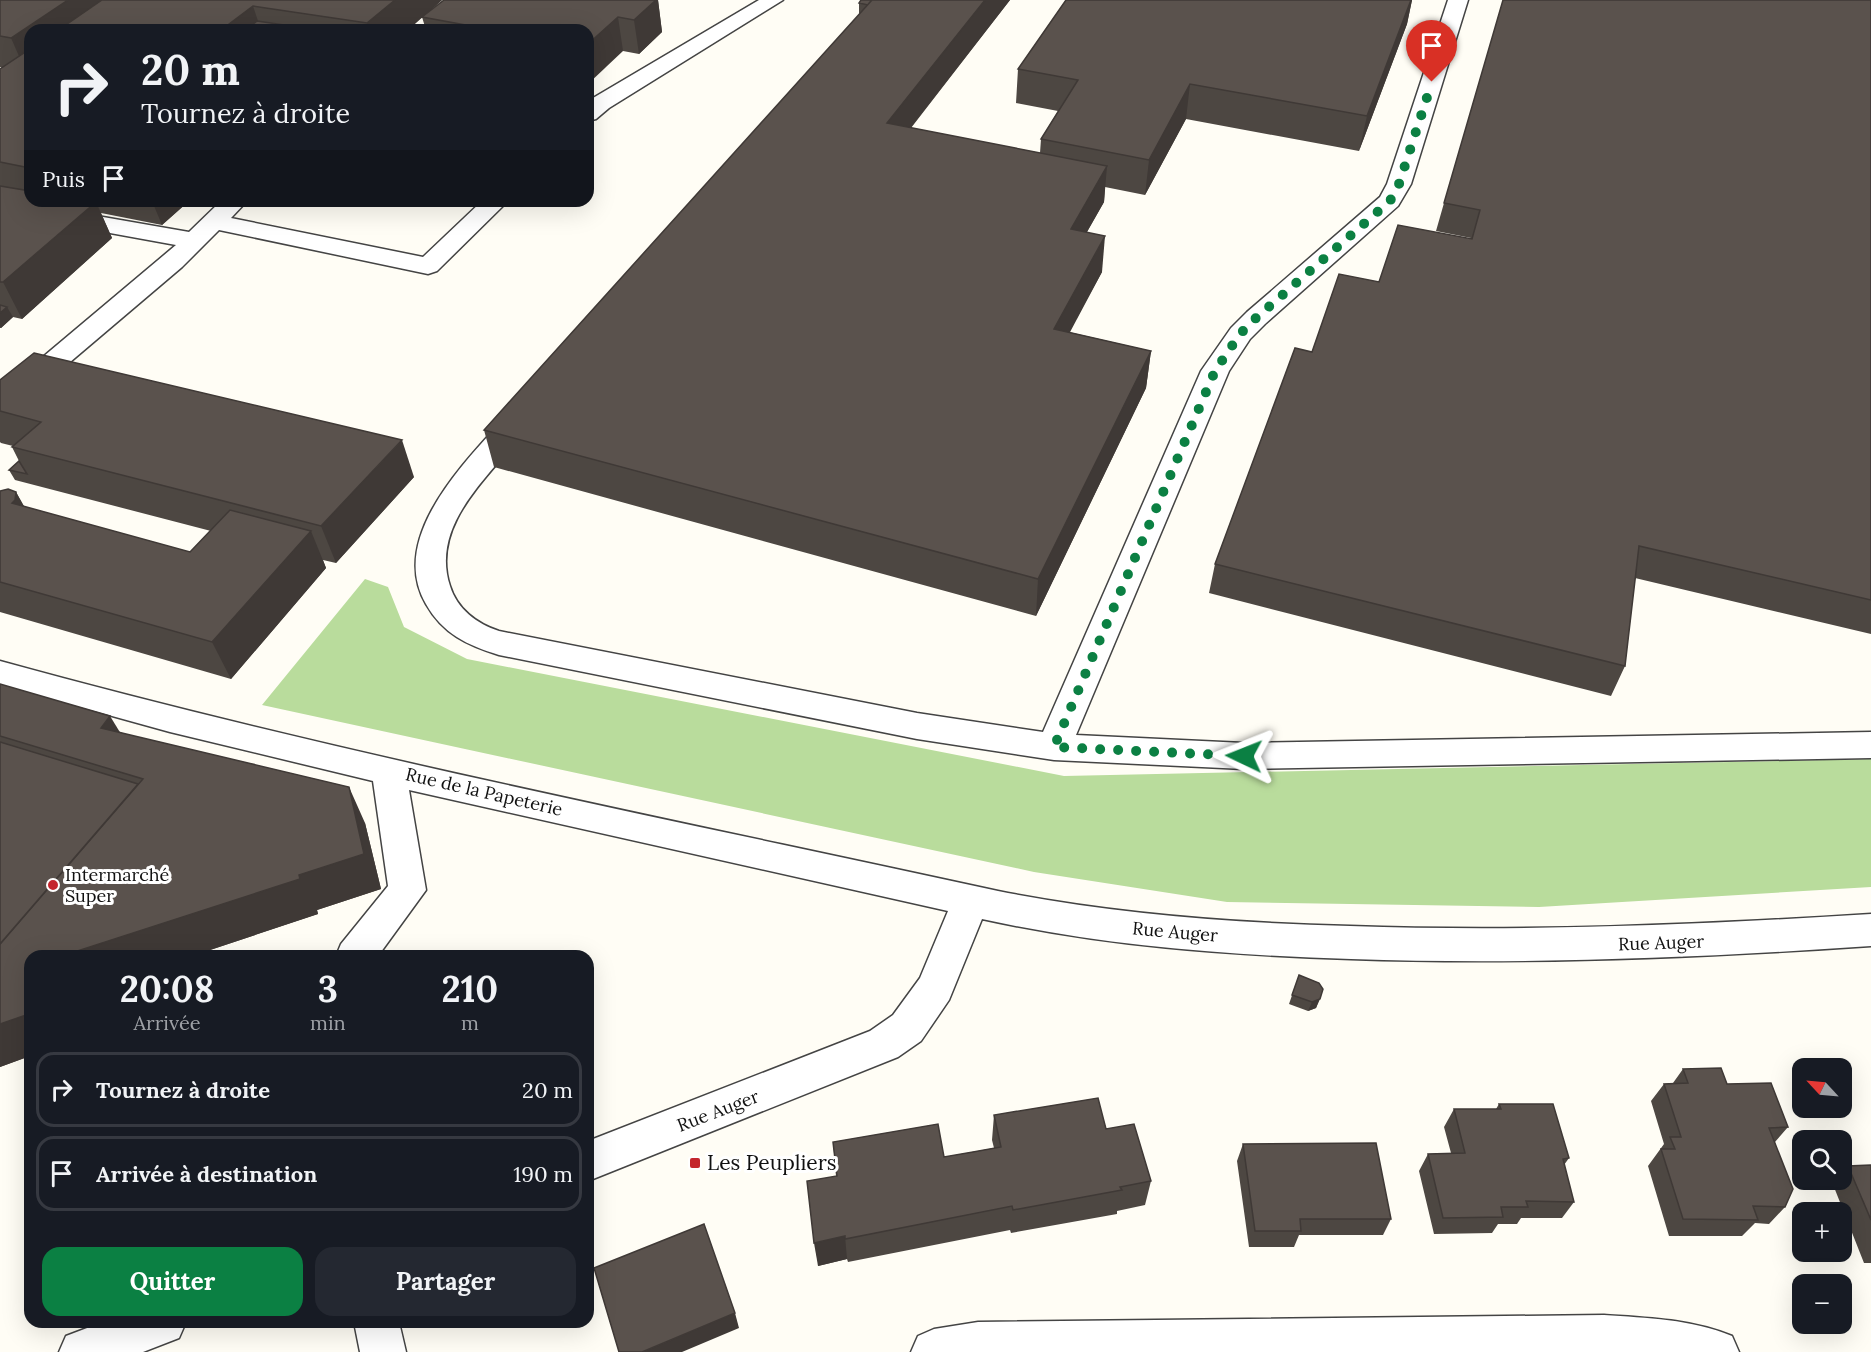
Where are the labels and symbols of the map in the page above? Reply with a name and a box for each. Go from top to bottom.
pin [1406,20,1457,82]
position arrow [1212,724,1276,788]
street label: Rue de la Papeterie [403,762,565,821]
place label: Intermarché Super [65,863,170,907]
marker: Intermarché Super [46,878,60,892]
street label: Rue Auger [1131,916,1219,947]
street label: Rue Auger [1618,930,1705,955]
north arrow [1792,1058,1852,1118]
street label: Rue Auger [674,1084,762,1137]
place label: Les Peupliers [707,1149,837,1176]
marker: Les Peupliers [688,1156,702,1170]

